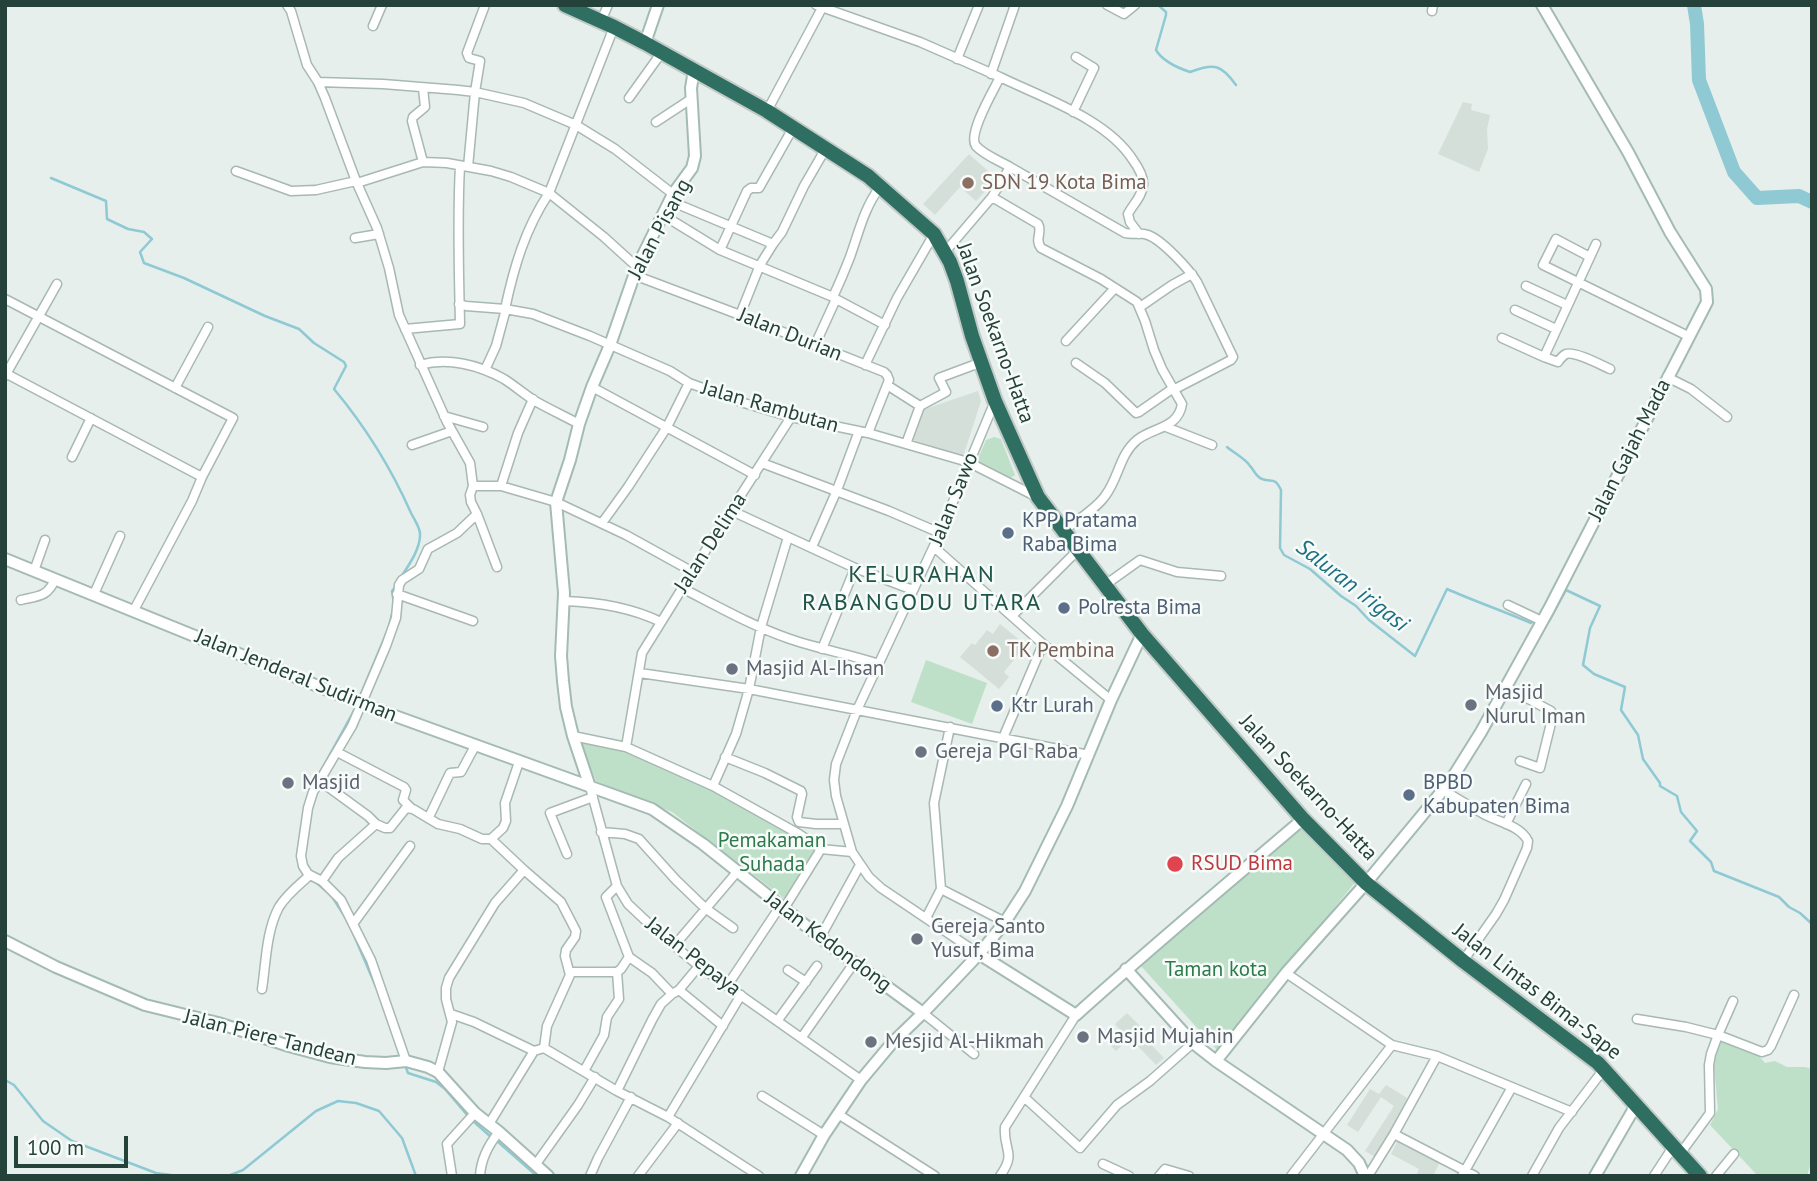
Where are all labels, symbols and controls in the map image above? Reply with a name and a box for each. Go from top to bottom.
place label: SDN 19 Kota Bima [982,170,1147,196]
street label: Jalan Pisang [623,175,697,283]
marker: SDN 19 Kota Bima [960,175,976,191]
street label: Jalan Soekarno-Hatta [951,239,1039,427]
street label: Jalan Durian [734,303,846,367]
street label: Jalan Rambutan [698,375,842,439]
street label: Jalan Gajah Mada [1584,375,1676,525]
street label: Jalan Sawo [924,449,984,549]
street label: Jalan Delima [669,488,753,598]
place label: KPP Pratama Raba Bima [1022,508,1137,558]
marker: KPP Pratama Raba Bima [1000,525,1016,541]
water label: Saluran irigasi [1290,534,1414,638]
district label: KELURAHAN RABANGODU UTARA [804,561,1040,617]
place label: Polresta Bima [1078,595,1202,621]
marker: Polresta Bima [1056,600,1072,616]
street label: Jalan Jenderal Sudirman [192,624,400,728]
place label: TK Pembina [1007,638,1115,664]
marker: TK Pembina [985,643,1001,659]
place label: Masjid Al-Ihsan [746,656,884,682]
marker: Masjid Al-Ihsan [724,661,740,677]
place label: Masjid Nurul Iman [1485,680,1586,730]
place label: Ktr Lurah [1011,693,1094,719]
marker: Masjid Nurul Iman [1463,697,1479,713]
marker: Ktr Lurah [989,698,1005,714]
street label: Jalan Soekarno-Hatta [1234,710,1382,866]
place label: Gereja PGI Raba [935,739,1078,765]
marker: Gereja PGI Raba [913,744,929,760]
place label: Masjid [302,770,360,796]
place label: BPBD Kabupaten Bima [1423,770,1570,820]
marker: Masjid [280,775,296,791]
marker: BPBD Kabupaten Bima [1401,787,1417,803]
park label: Pemakaman Suhada [718,828,826,878]
place label: RSUD Bima [1191,851,1293,877]
marker: RSUD Bima [1165,854,1185,874]
street label: Jalan Kedondong [760,886,896,998]
street label: Jalan Pepaya [640,912,746,1002]
place label: Gereja Santo Yusuf, Bima [931,914,1045,964]
street label: Jalan Lintas Bima-Sape [1448,918,1626,1066]
marker: Gereja Santo Yusuf, Bima [909,931,925,947]
park label: Taman kota [1164,957,1268,983]
street label: Jalan Piere Tandean [181,1004,359,1072]
place label: Masjid Mujahin [1097,1024,1234,1050]
place label: Mesjid Al-Hikmah [885,1029,1044,1055]
marker: Masjid Mujahin [1075,1029,1091,1045]
marker: Mesjid Al-Hikmah [863,1034,879,1050]
scale bar [18,1122,131,1166]
text: 100 m [27,1134,84,1161]

